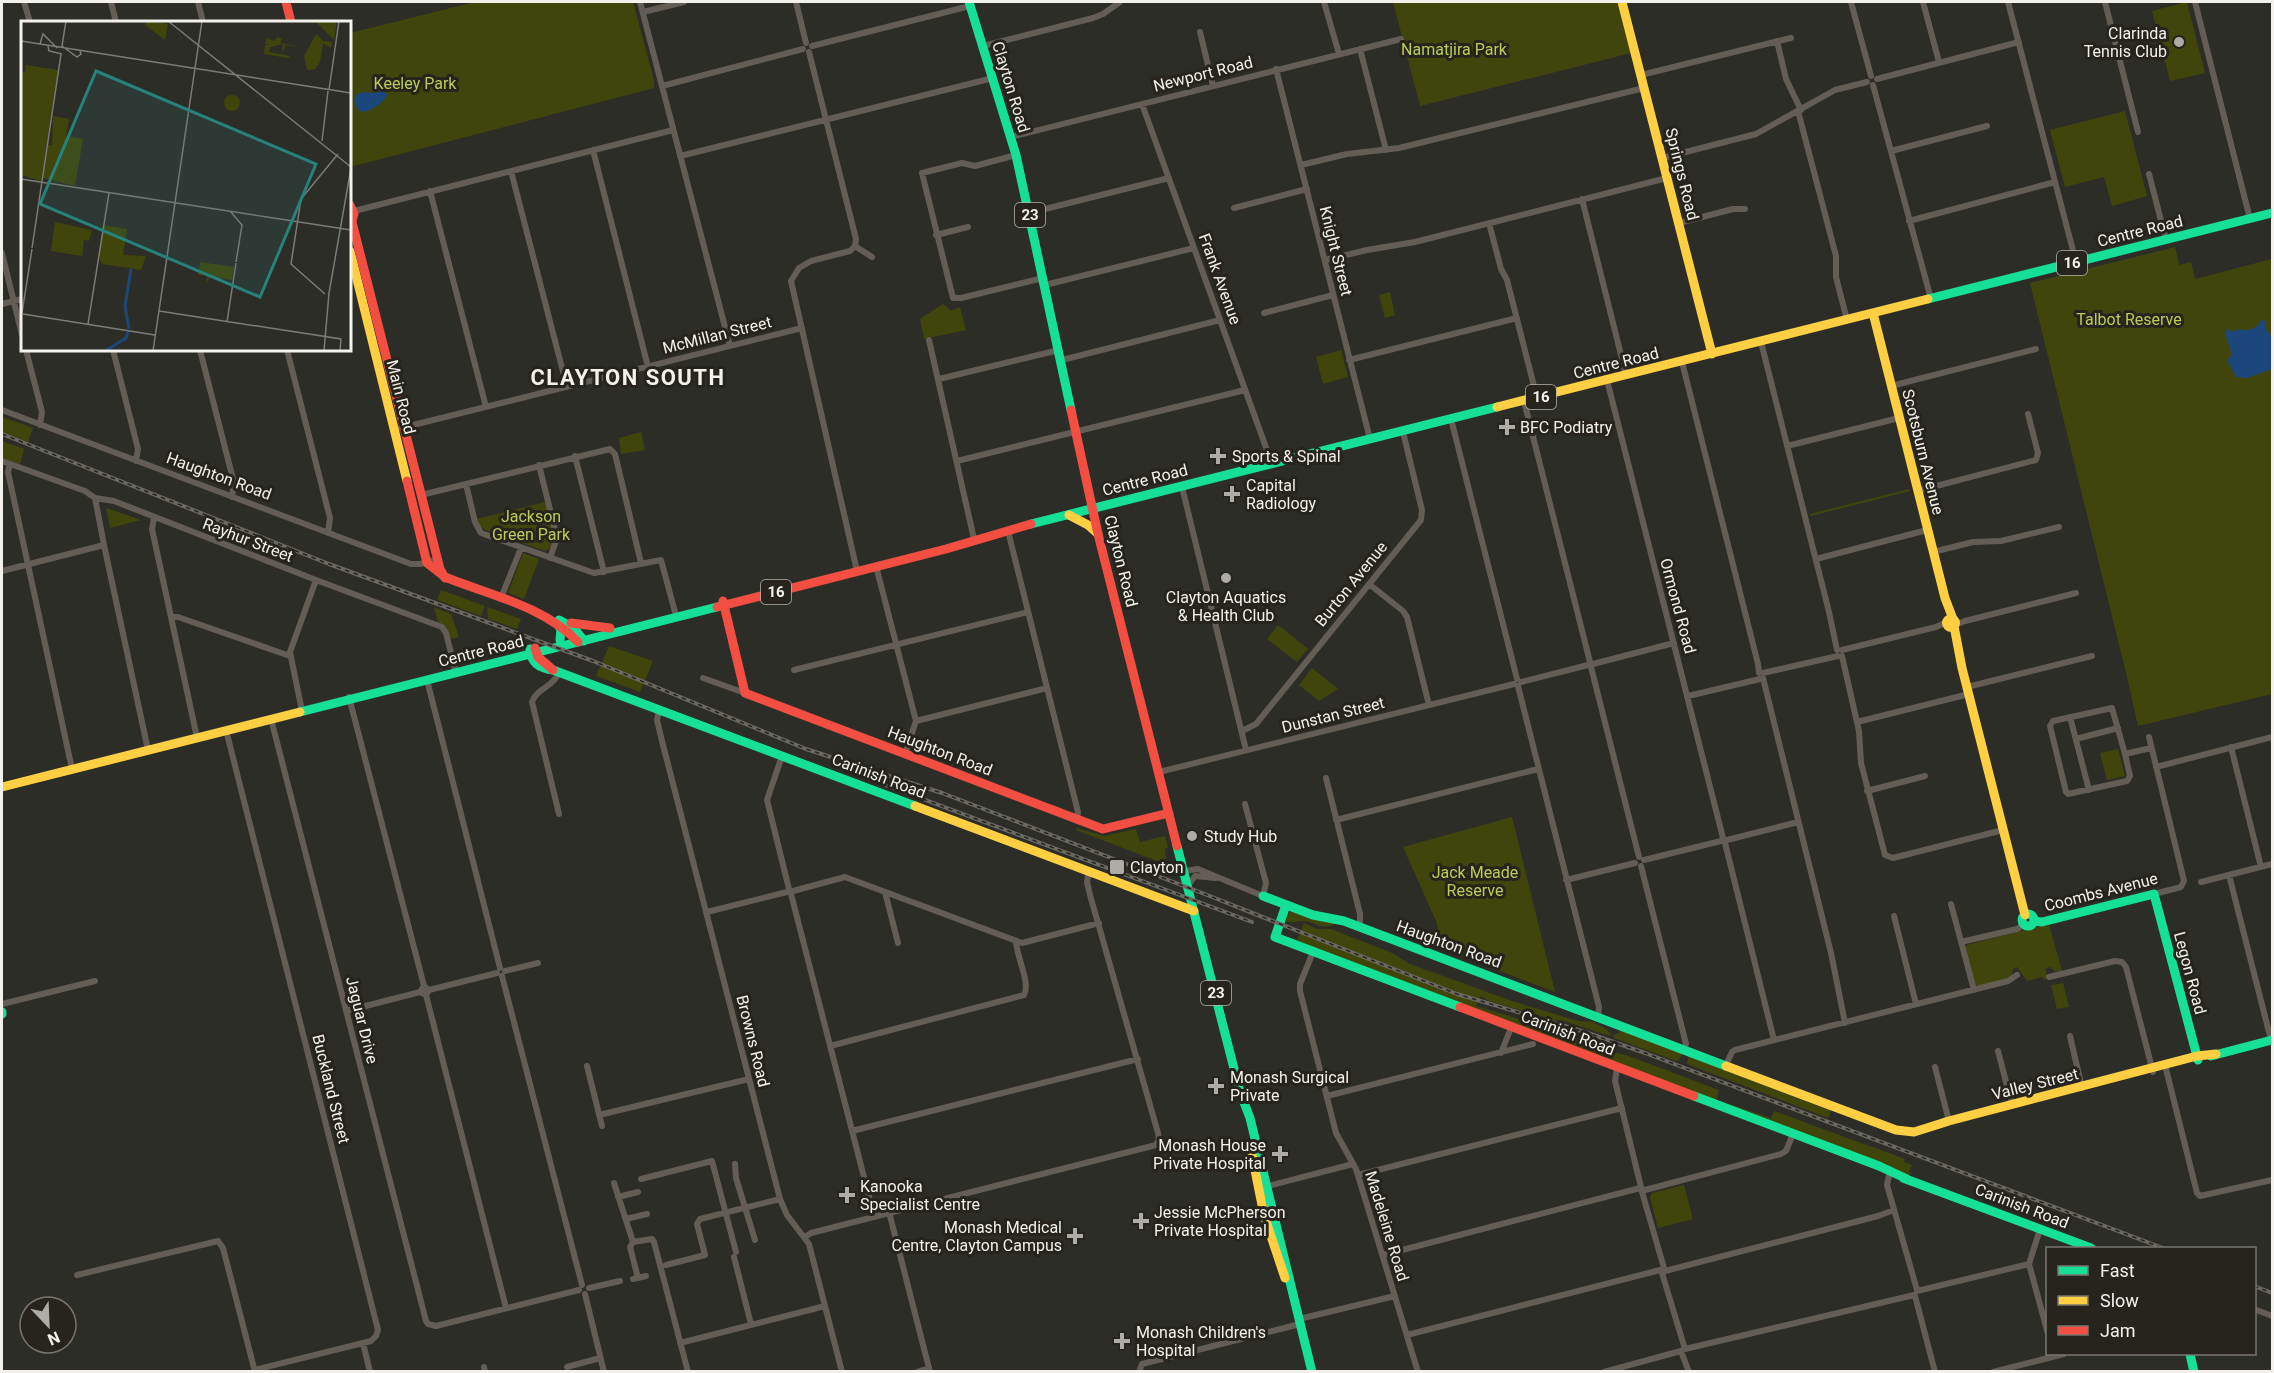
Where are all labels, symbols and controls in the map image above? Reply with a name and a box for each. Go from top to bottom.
inset map [21,21,351,351]
place label: Clarinda Tennis Club [2084,24,2167,61]
marker: Clarinda Tennis Club [2172,35,2186,49]
street label: Clayton Road [988,39,1034,135]
park label: Namatjira Park [1401,40,1508,59]
street label: Newport Road [1151,52,1255,96]
park label: Keeley Park [374,74,457,93]
street label: Springs Road [1661,126,1703,222]
road number: 23 [1015,203,1045,227]
street label: Knight Street [1316,204,1356,298]
street label: Centre Road [2095,211,2185,251]
street label: Frank Avenue [1195,231,1245,327]
road number: 16 [2057,251,2087,275]
park label: Talbot Reserve [2076,310,2182,329]
street label: McMillan Street [661,312,773,358]
street label: Centre Road [1571,343,1661,383]
street label: Main Road [383,358,419,436]
district label: CLAYTON SOUTH [530,365,726,390]
road number: 16 [1526,385,1556,409]
street label: Scotsburn Avenue [1898,387,1948,517]
marker: BFC Podiatry [1498,418,1516,436]
place label: BFC Podiatry [1520,418,1613,437]
marker: Sports & Spinal [1209,447,1227,465]
place label: Sports & Spinal [1232,447,1341,466]
street label: Haughton Road [164,448,274,504]
street label: Centre Road [1100,460,1190,500]
place label: Capital Radiology [1246,476,1317,513]
marker: Capital Radiology [1223,485,1241,503]
park label: Jackson Green Park [492,507,571,544]
street label: Clayton Road [1100,513,1142,609]
street label: Rayhur Street [200,514,296,566]
street label: Burton Avenue [1311,538,1391,630]
street label: Ormond Road [1656,556,1700,656]
marker: Clayton Aquatics & Health Club [1219,571,1233,585]
road number: 16 [761,580,791,604]
place label: Clayton Aquatics & Health Club [1166,588,1286,625]
street label: Centre Road [436,631,526,671]
street label: Dunstan Street [1280,693,1386,737]
street label: Haughton Road [885,722,995,780]
street label: Carinish Road [829,749,929,803]
place label: Study Hub [1204,827,1277,846]
marker: Study Hub [1185,829,1199,843]
marker: Clayton [1108,858,1126,876]
place label: Clayton [1130,858,1184,877]
park label: Jack Meade Reserve [1432,863,1518,900]
street label: Coombs Avenue [2042,869,2160,915]
street label: Haughton Road [1394,916,1504,972]
street label: Legon Road [2170,930,2210,1016]
street label: Jaguar Drive [342,974,382,1066]
road number: 23 [1201,981,1231,1005]
street label: Browns Road [732,993,774,1089]
street label: Carinish Road [1518,1006,1618,1060]
street label: Buckland Street [308,1032,354,1146]
street label: Valley Street [1990,1064,2080,1104]
place label: Monash Surgical Private [1230,1068,1349,1105]
marker: Monash Surgical Private [1207,1077,1225,1095]
place label: Monash House Private Hospital [1153,1136,1266,1173]
marker: Monash House Private Hospital [1271,1145,1289,1163]
street label: Madeleine Road [1361,1168,1413,1284]
place label: Kanooka Specialist Centre [860,1177,980,1214]
street label: Carinish Road [1972,1179,2072,1233]
marker: Kanooka Specialist Centre [838,1186,856,1204]
place label: Jessie McPherson Private Hospital [1154,1203,1286,1240]
marker: Jessie McPherson Private Hospital [1132,1212,1150,1230]
place label: Monash Medical Centre, Clayton Campus [891,1218,1062,1255]
marker: Monash Medical Centre, Clayton Campus [1066,1227,1084,1245]
legend [2046,1247,2256,1355]
text: Fast [2100,1260,2135,1281]
text: Slow [2100,1290,2139,1311]
north arrow [18,1295,78,1355]
text: Jam [2100,1320,2136,1341]
place label: Monash Children's Hospital [1136,1323,1266,1360]
text: N [45,1327,63,1349]
marker: Monash Children's Hospital [1113,1332,1131,1350]

